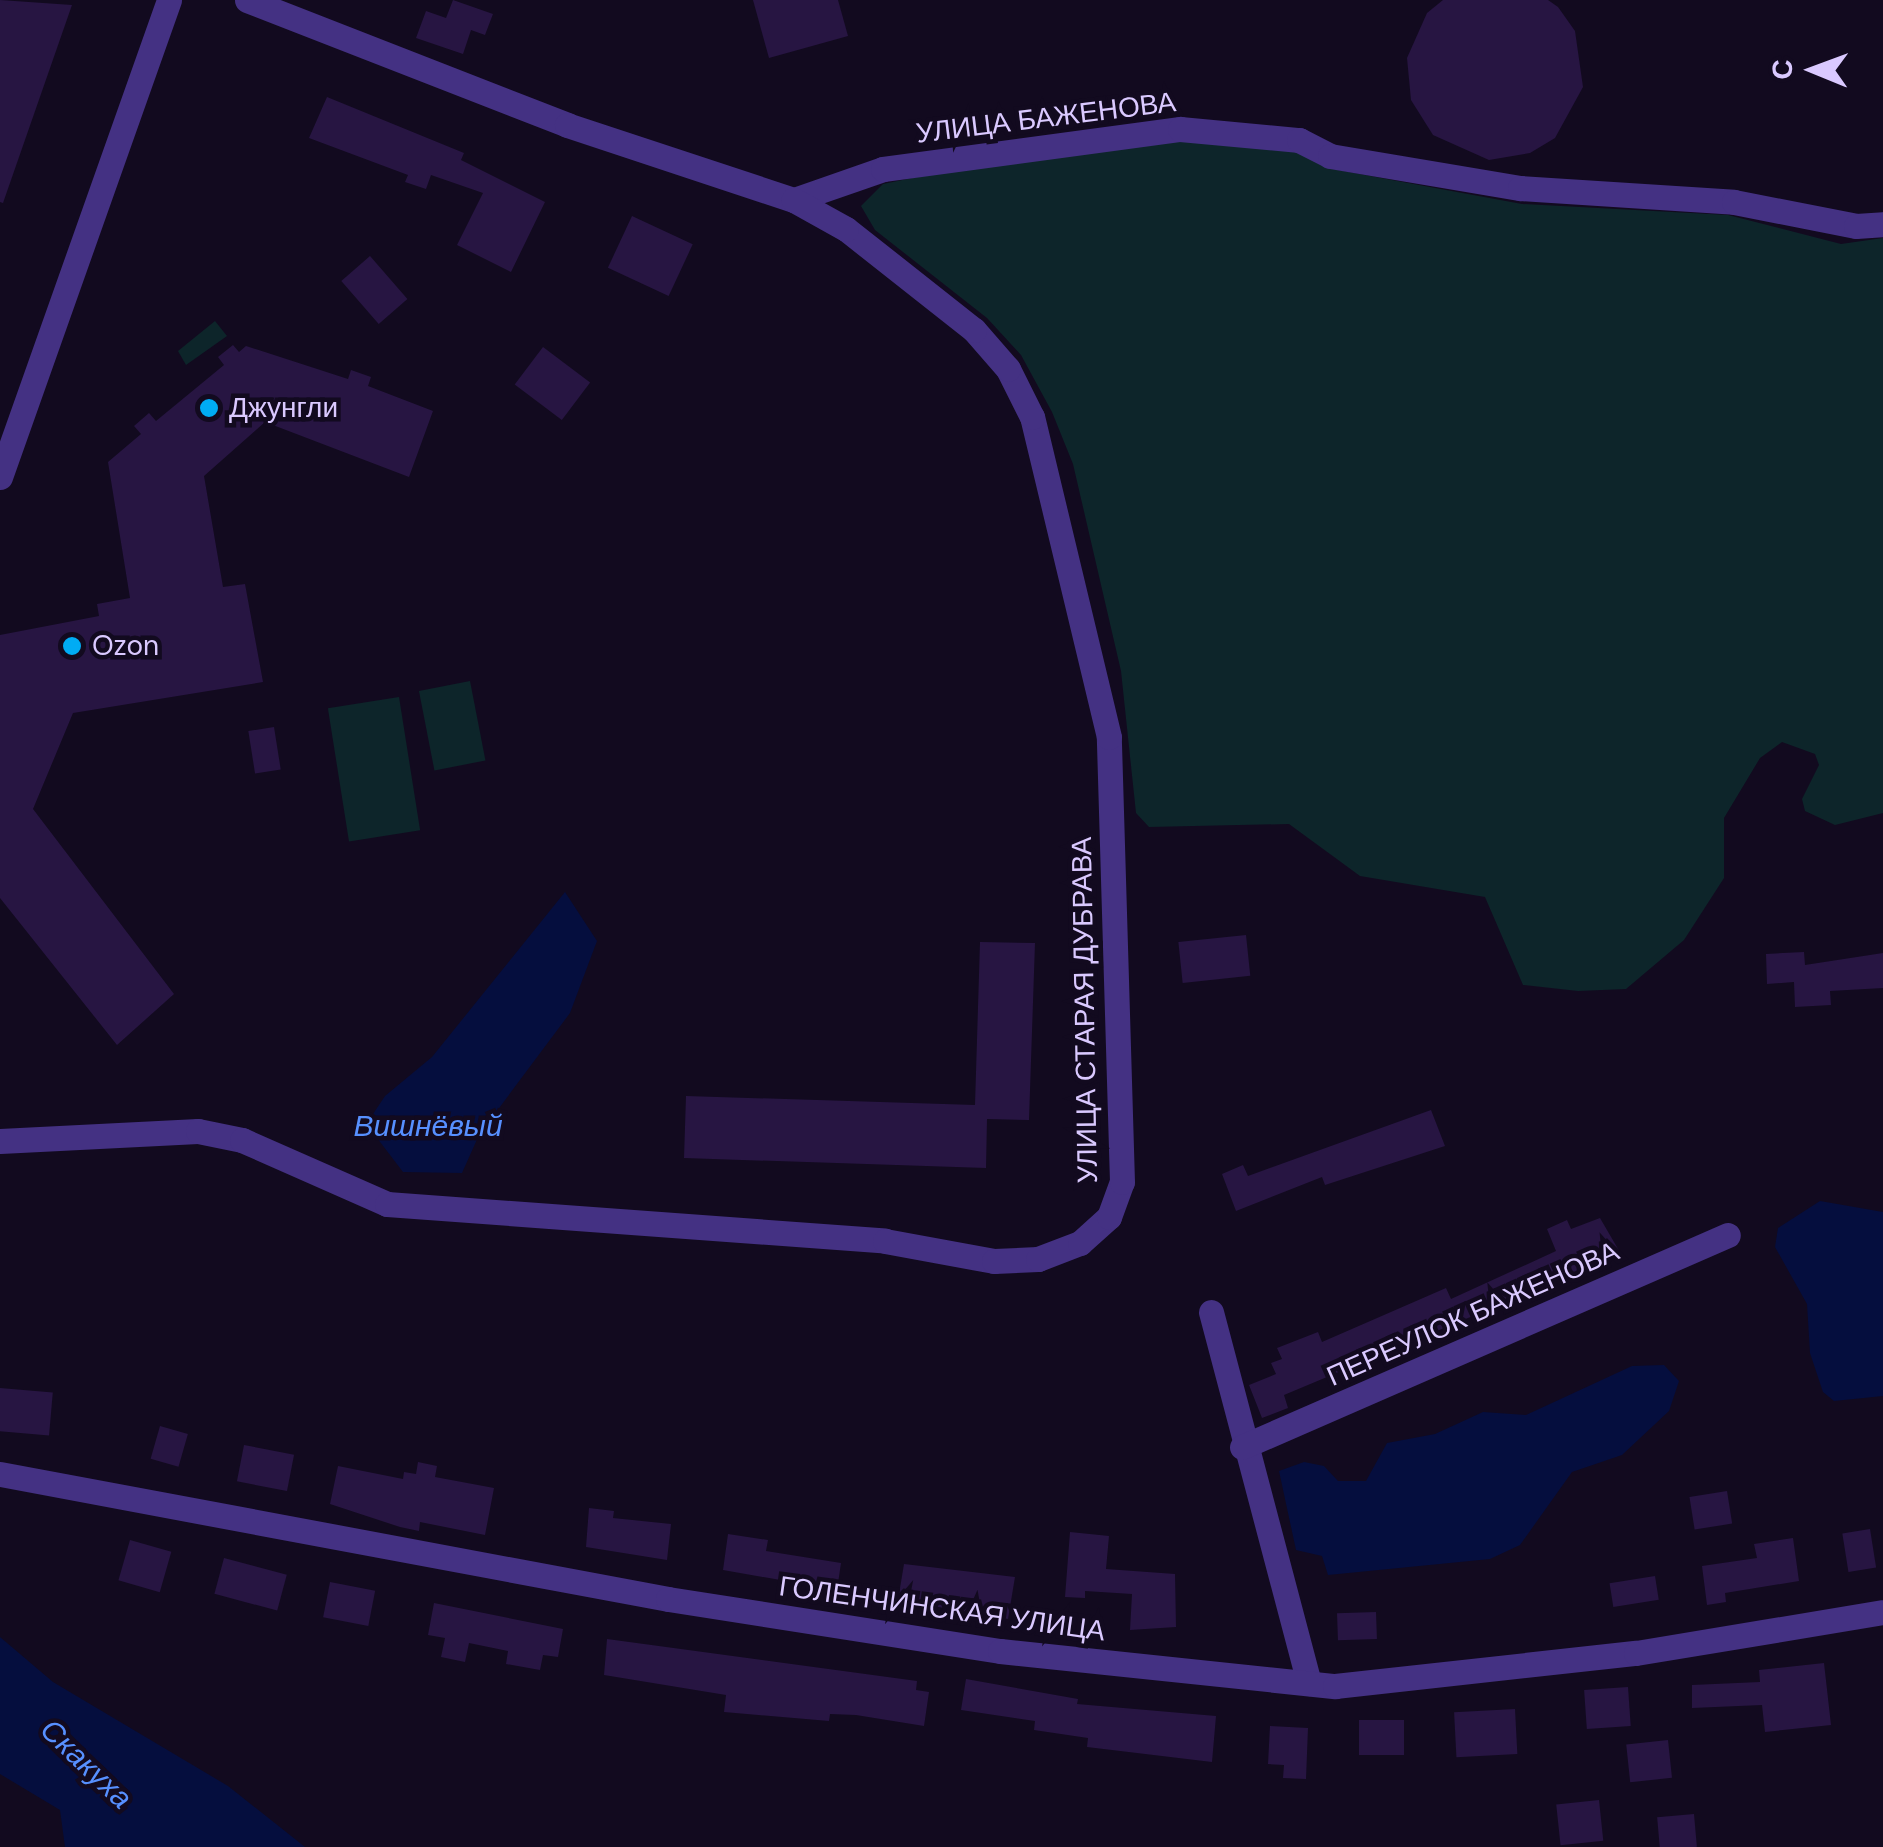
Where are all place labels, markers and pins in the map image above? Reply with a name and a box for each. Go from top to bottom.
place label: Джунгли [229,391,338,425]
marker: Джунгли [198,397,220,419]
place label: Ozon [92,629,159,663]
marker: Ozon [61,635,83,657]

